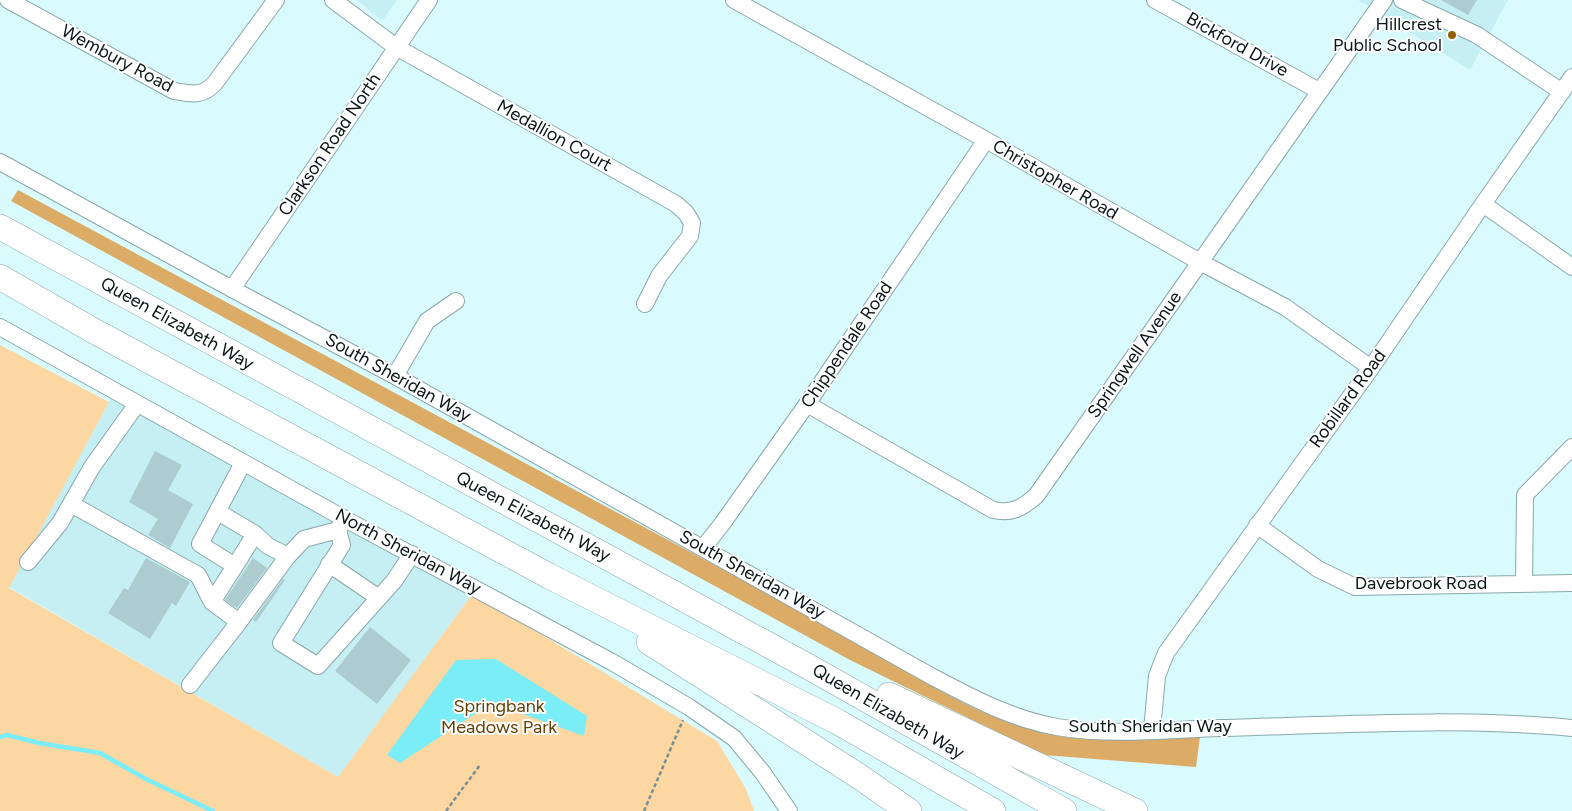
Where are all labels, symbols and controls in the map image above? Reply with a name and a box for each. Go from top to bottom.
street label: Bickford Drive [1182,8,1292,82]
place label: Hillcrest Public School [1333,14,1442,56]
street label: Wembury Road [57,20,177,98]
marker: Hillcrest Public School [1446,29,1458,41]
street label: Clarkson Road North [274,70,386,220]
street label: Medallion Court [493,95,615,177]
street label: Christopher Road [988,135,1122,225]
street label: Queen Elizabeth Way [97,273,257,375]
street label: Chippendale Road [797,278,897,412]
street label: Springwell Avenue [1083,288,1187,422]
street label: South Sheridan Way [321,329,475,427]
street label: Robillard Road [1305,346,1391,452]
street label: Queen Elizabeth Way [452,467,614,567]
street label: North Sheridan Way [331,504,485,600]
street label: South Sheridan Way [675,526,829,624]
street label: Davebrook Road [1355,573,1487,595]
street label: Queen Elizabeth Way [808,660,968,764]
park label: Springbank Meadows Park [441,696,557,739]
street label: South Sheridan Way [1068,716,1232,738]

